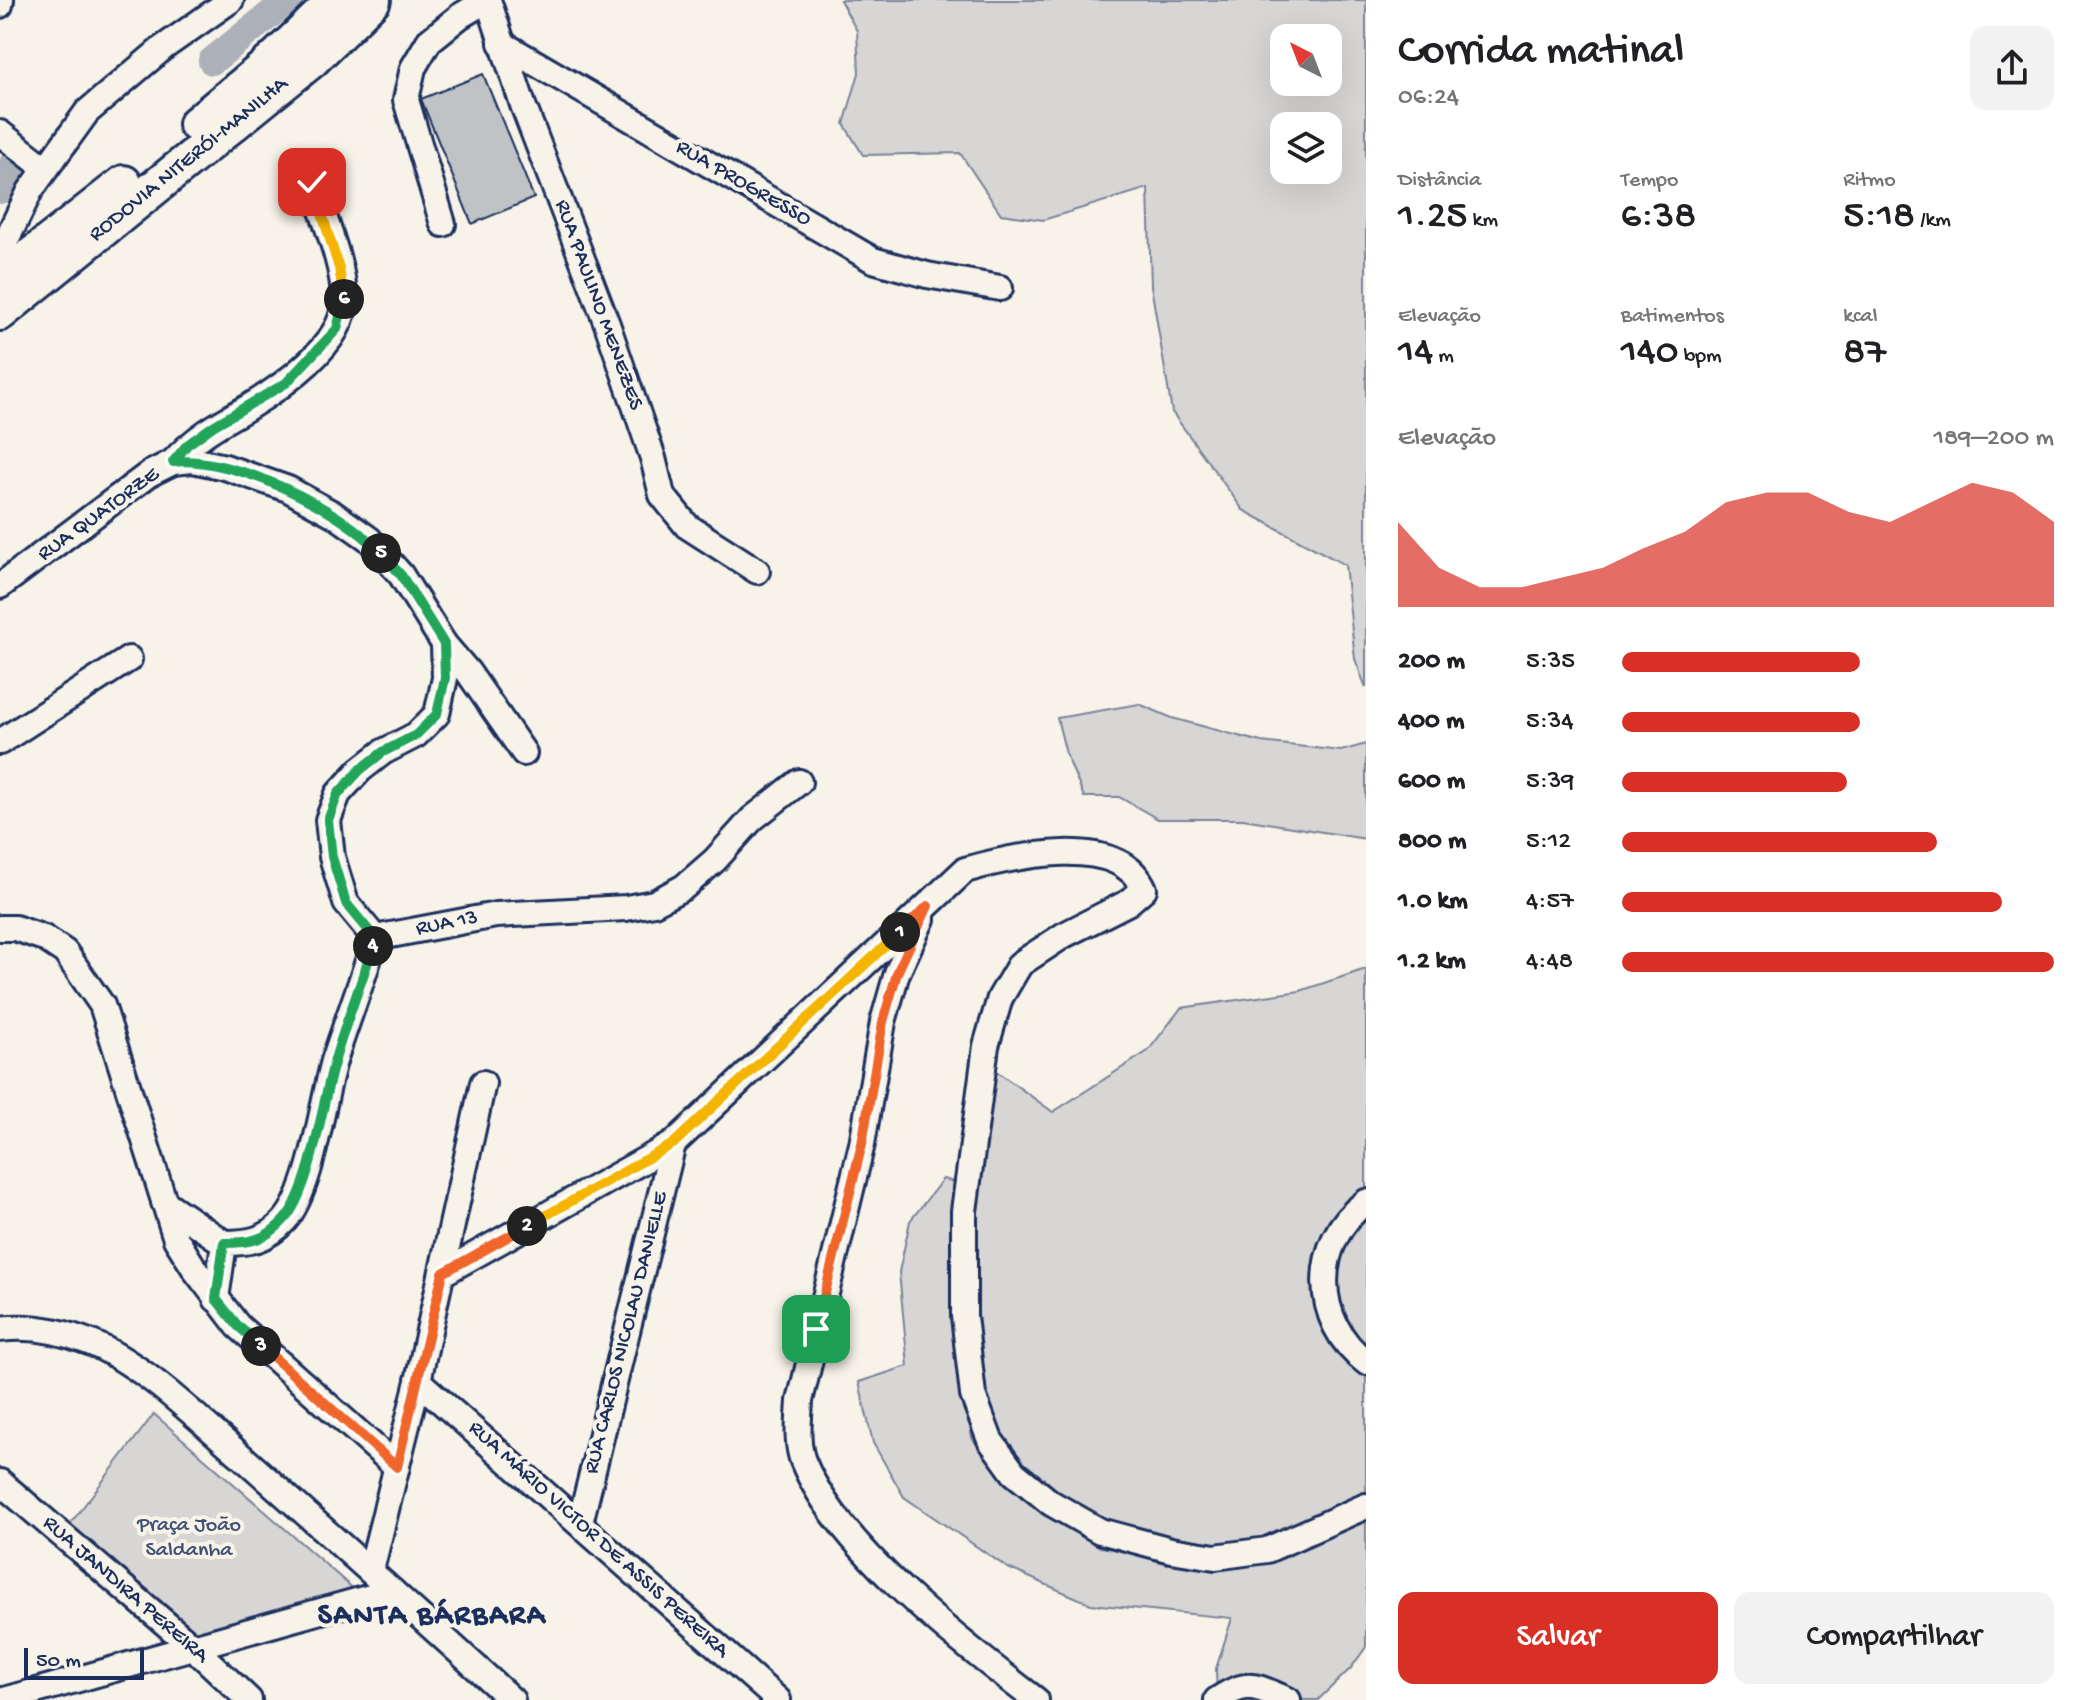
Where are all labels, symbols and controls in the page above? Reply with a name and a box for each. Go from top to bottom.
north arrow [1270,24,1342,96]
map controls [1270,24,1342,184]
button: share [1970,26,2054,110]
text: Corrida matinal [1398,27,1684,79]
street label: RODOVIA NITERÓI-MANILHA [84,71,294,248]
text: 06:24 [1398,83,1459,114]
button: layers [1270,112,1342,184]
street label: RUA PROGRESSO [671,135,815,233]
pin [278,148,346,216]
icon: check [290,160,334,204]
text: Distância [1398,168,1481,194]
text: Tempo [1621,168,1678,194]
text: Ritmo [1843,168,1896,194]
text: 1.25 [1398,194,1467,241]
text: 6:38 [1621,194,1696,241]
text: 5:18 [1843,194,1915,241]
street label: RUA PAULINO MENEZES [548,196,648,414]
text: km [1467,208,1498,234]
text: /km [1915,208,1951,234]
pin: 6 [324,279,364,319]
text: 6 [338,286,350,312]
text: Elevação [1398,304,1481,330]
text: Batimentos [1621,304,1724,330]
text: kcal [1843,304,1878,330]
text: 14 [1398,330,1433,377]
text: 140 [1621,330,1678,377]
text: 87 [1843,330,1886,377]
text: m [1433,344,1454,370]
text: bpm [1678,344,1722,370]
text: Elevação [1398,424,1496,455]
text: 189–200 m [1933,424,2054,455]
street label: RUA QUATORZE [33,461,166,568]
pin: 5 [361,533,401,573]
text: 5 [375,540,387,566]
text: 200 m [1398,647,1465,678]
text: 5:35 [1526,647,1575,678]
text: 400 m [1398,707,1464,738]
text: 5:34 [1526,707,1574,738]
text: 600 m [1398,767,1465,798]
text: 5:39 [1526,767,1574,798]
text: 800 m [1398,827,1466,858]
text: 5:12 [1526,827,1571,858]
text: 1.0 km [1398,887,1468,918]
text: 4:57 [1526,887,1574,918]
street label: RUA 13 [414,905,480,943]
pin: 1 [880,912,920,952]
text: 1 [896,919,904,945]
pin: 4 [353,926,393,966]
text: 4 [368,933,378,959]
text: 1.2 km [1398,947,1466,978]
text: 4:48 [1526,947,1573,978]
street label: RUA CARLOS NICOLAU DANIELLE [579,1188,675,1477]
pin: 2 [507,1206,547,1246]
text: 2 [522,1213,532,1239]
pin [782,1295,850,1363]
icon: arrive [794,1307,838,1351]
pin: 3 [241,1326,281,1366]
text: 3 [255,1333,267,1359]
street label: RUA MÁRIO VICTOR DE ASSIS PEREIRA [462,1416,735,1665]
street label: RUA JANDIRA PEREIRA [37,1511,214,1670]
park label: Praça João Saldanha [136,1513,241,1564]
button: Salvar [1398,1592,1718,1684]
button: Compartilhar [1734,1592,2054,1684]
district label: SANTA BÁRBARA [318,1598,547,1635]
scale bar [24,1644,144,1680]
text: 50 m [36,1649,81,1675]

